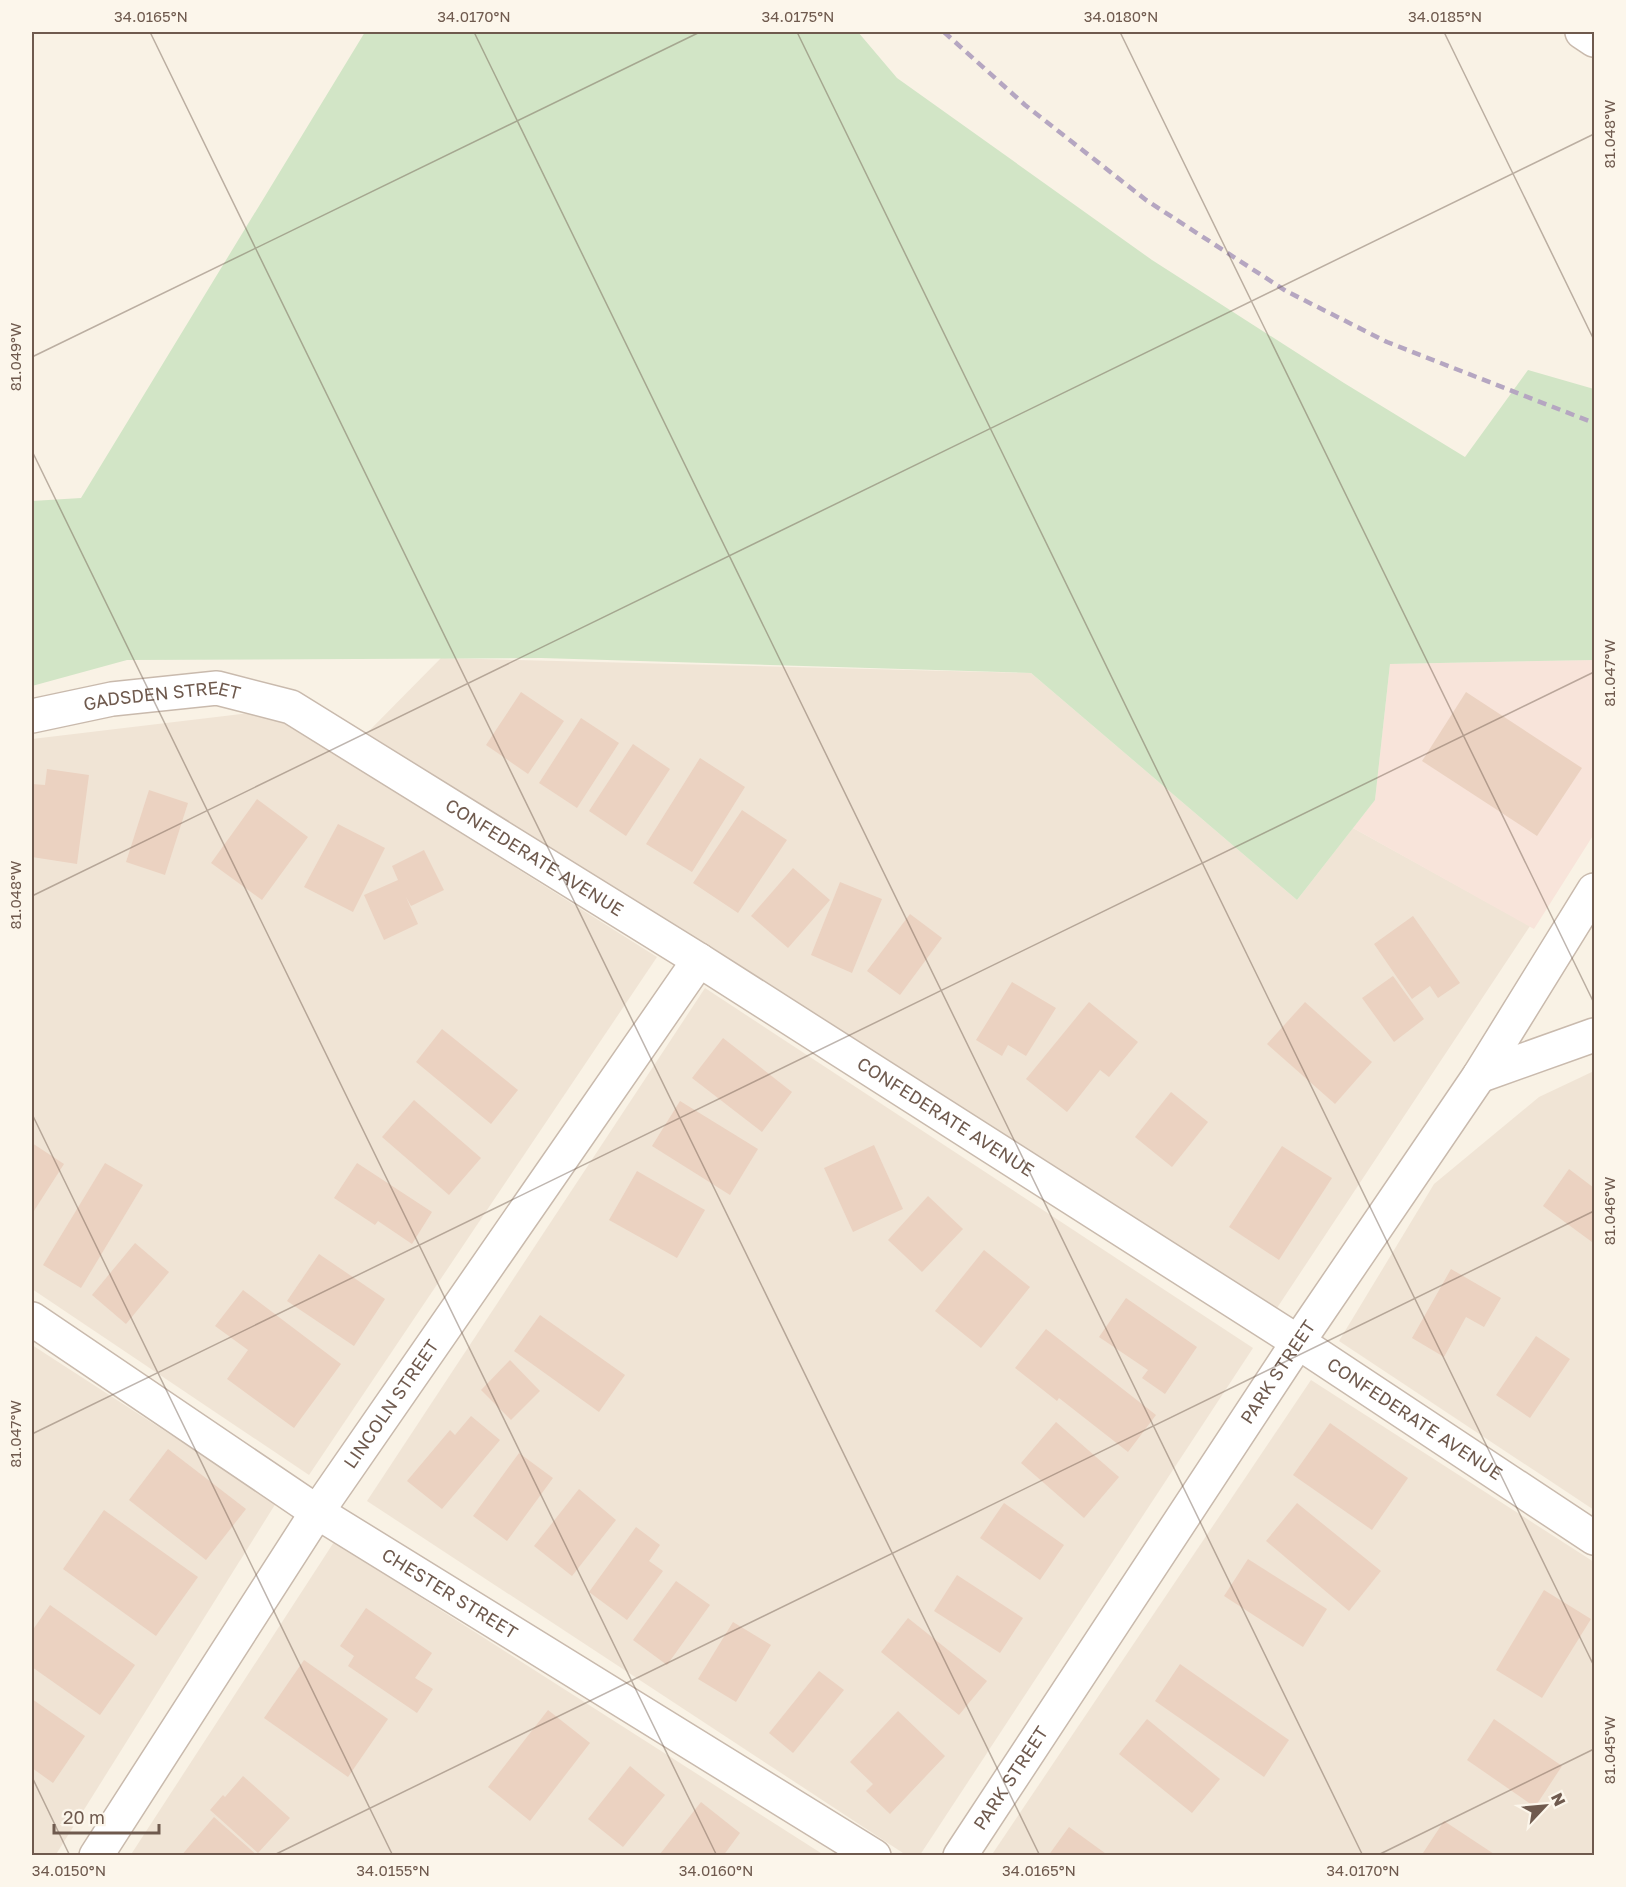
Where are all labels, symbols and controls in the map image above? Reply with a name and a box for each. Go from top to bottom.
text: 34.0165°N [114,7,188,25]
text: 34.0170°N [437,7,511,25]
text: 34.0175°N [762,7,834,25]
text: 34.0180°N [1084,7,1158,25]
text: 34.0185°N [1408,7,1482,25]
text: 81.048°W [1600,100,1618,168]
text: 81.049°W [6,323,24,391]
text: 81.047°W [1600,639,1618,707]
street label: GADSDEN STREET [81,676,243,715]
street label: CONFEDERATE AVENUE [442,794,628,920]
text: 81.048°W [6,861,24,929]
street label: CONFEDERATE AVENUE [853,1052,1038,1181]
text: 81.046°W [1600,1177,1618,1245]
street label: PARK STREET [1235,1316,1320,1428]
street label: LINCOLN STREET [339,1335,443,1472]
street label: CONFEDERATE AVENUE [1323,1352,1507,1484]
text: 81.047°W [6,1400,24,1468]
street label: CHESTER STREET [378,1543,522,1643]
text: 81.045°W [1600,1716,1618,1784]
street label: PARK STREET [968,1722,1052,1834]
north arrow [1515,1776,1575,1836]
text: N [1547,1790,1570,1809]
scale bar [54,1797,159,1835]
text: 20 m [63,1806,105,1828]
text: 34.0150°N [32,1861,106,1879]
text: 34.0155°N [356,1861,430,1879]
text: 34.0160°N [679,1861,753,1879]
text: 34.0165°N [1002,1861,1076,1879]
text: 34.0170°N [1326,1861,1400,1879]

